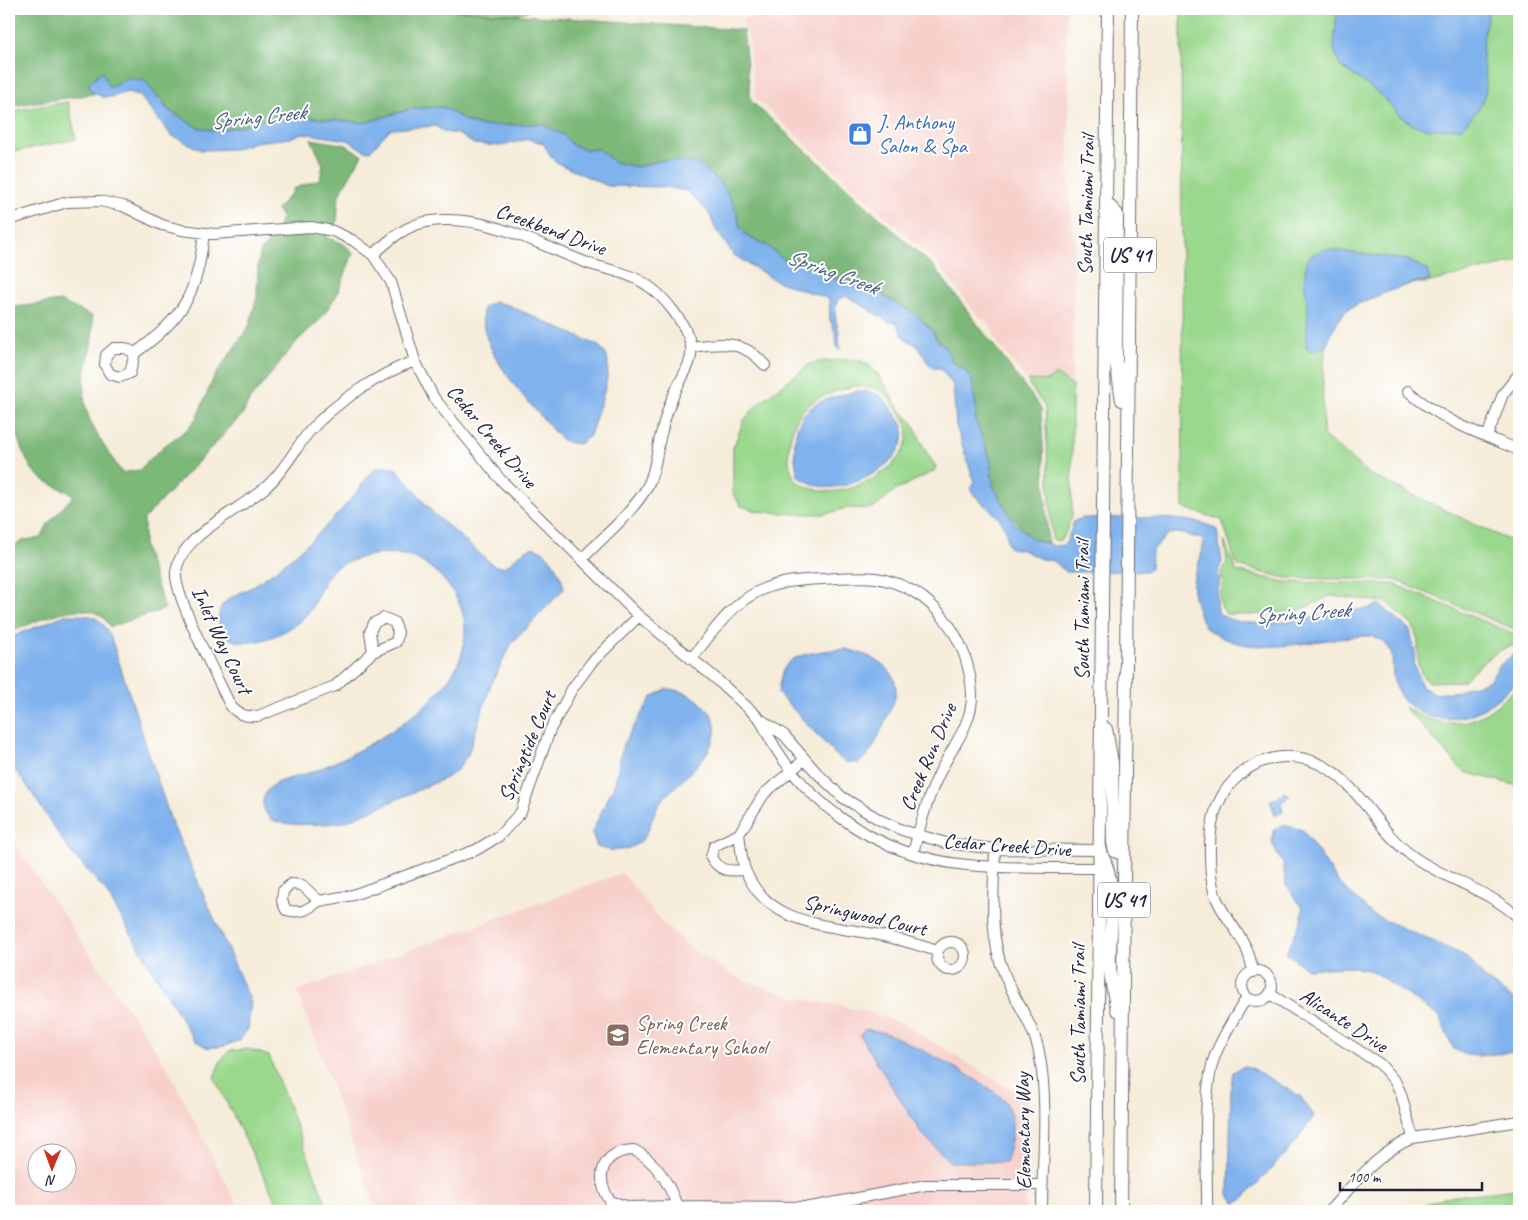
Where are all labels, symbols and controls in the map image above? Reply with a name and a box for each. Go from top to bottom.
water label: Spring Creek [210,98,311,136]
place label: J. Anthony Salon & Spa [877,109,969,159]
shop icon: J. Anthony Salon & Spa [847,121,873,147]
street label: South Tamiami Trail [1072,131,1100,275]
street label: Creekbend Drive [492,197,611,261]
road number: US 41 [1104,238,1156,272]
water label: Spring Creek [783,243,886,303]
street label: Cedar Creek Drive [441,379,544,494]
street label: South Tamiami Trail [1069,536,1095,680]
street label: Inlet Way Court [186,582,260,701]
water label: Spring Creek [1254,595,1354,630]
street label: Springtide Court [492,685,563,805]
street label: Creek Run Drive [894,698,963,815]
street label: Cedar Creek Drive [942,828,1073,862]
road number: US 41 [1098,882,1150,918]
street label: Springwood Court [801,888,931,942]
street label: South Tamiami Trail [1065,941,1091,1085]
street label: Alicante Drive [1295,982,1394,1059]
place label: Spring Creek Elementary School [636,1010,771,1060]
school or university icon: Spring Creek Elementary School [605,1022,631,1048]
street label: Elementary Way [1009,1070,1037,1190]
north arrow [28,1142,78,1192]
scale bar [1340,1160,1483,1192]
text: 100 m [1348,1168,1382,1187]
text: N [45,1172,56,1189]

